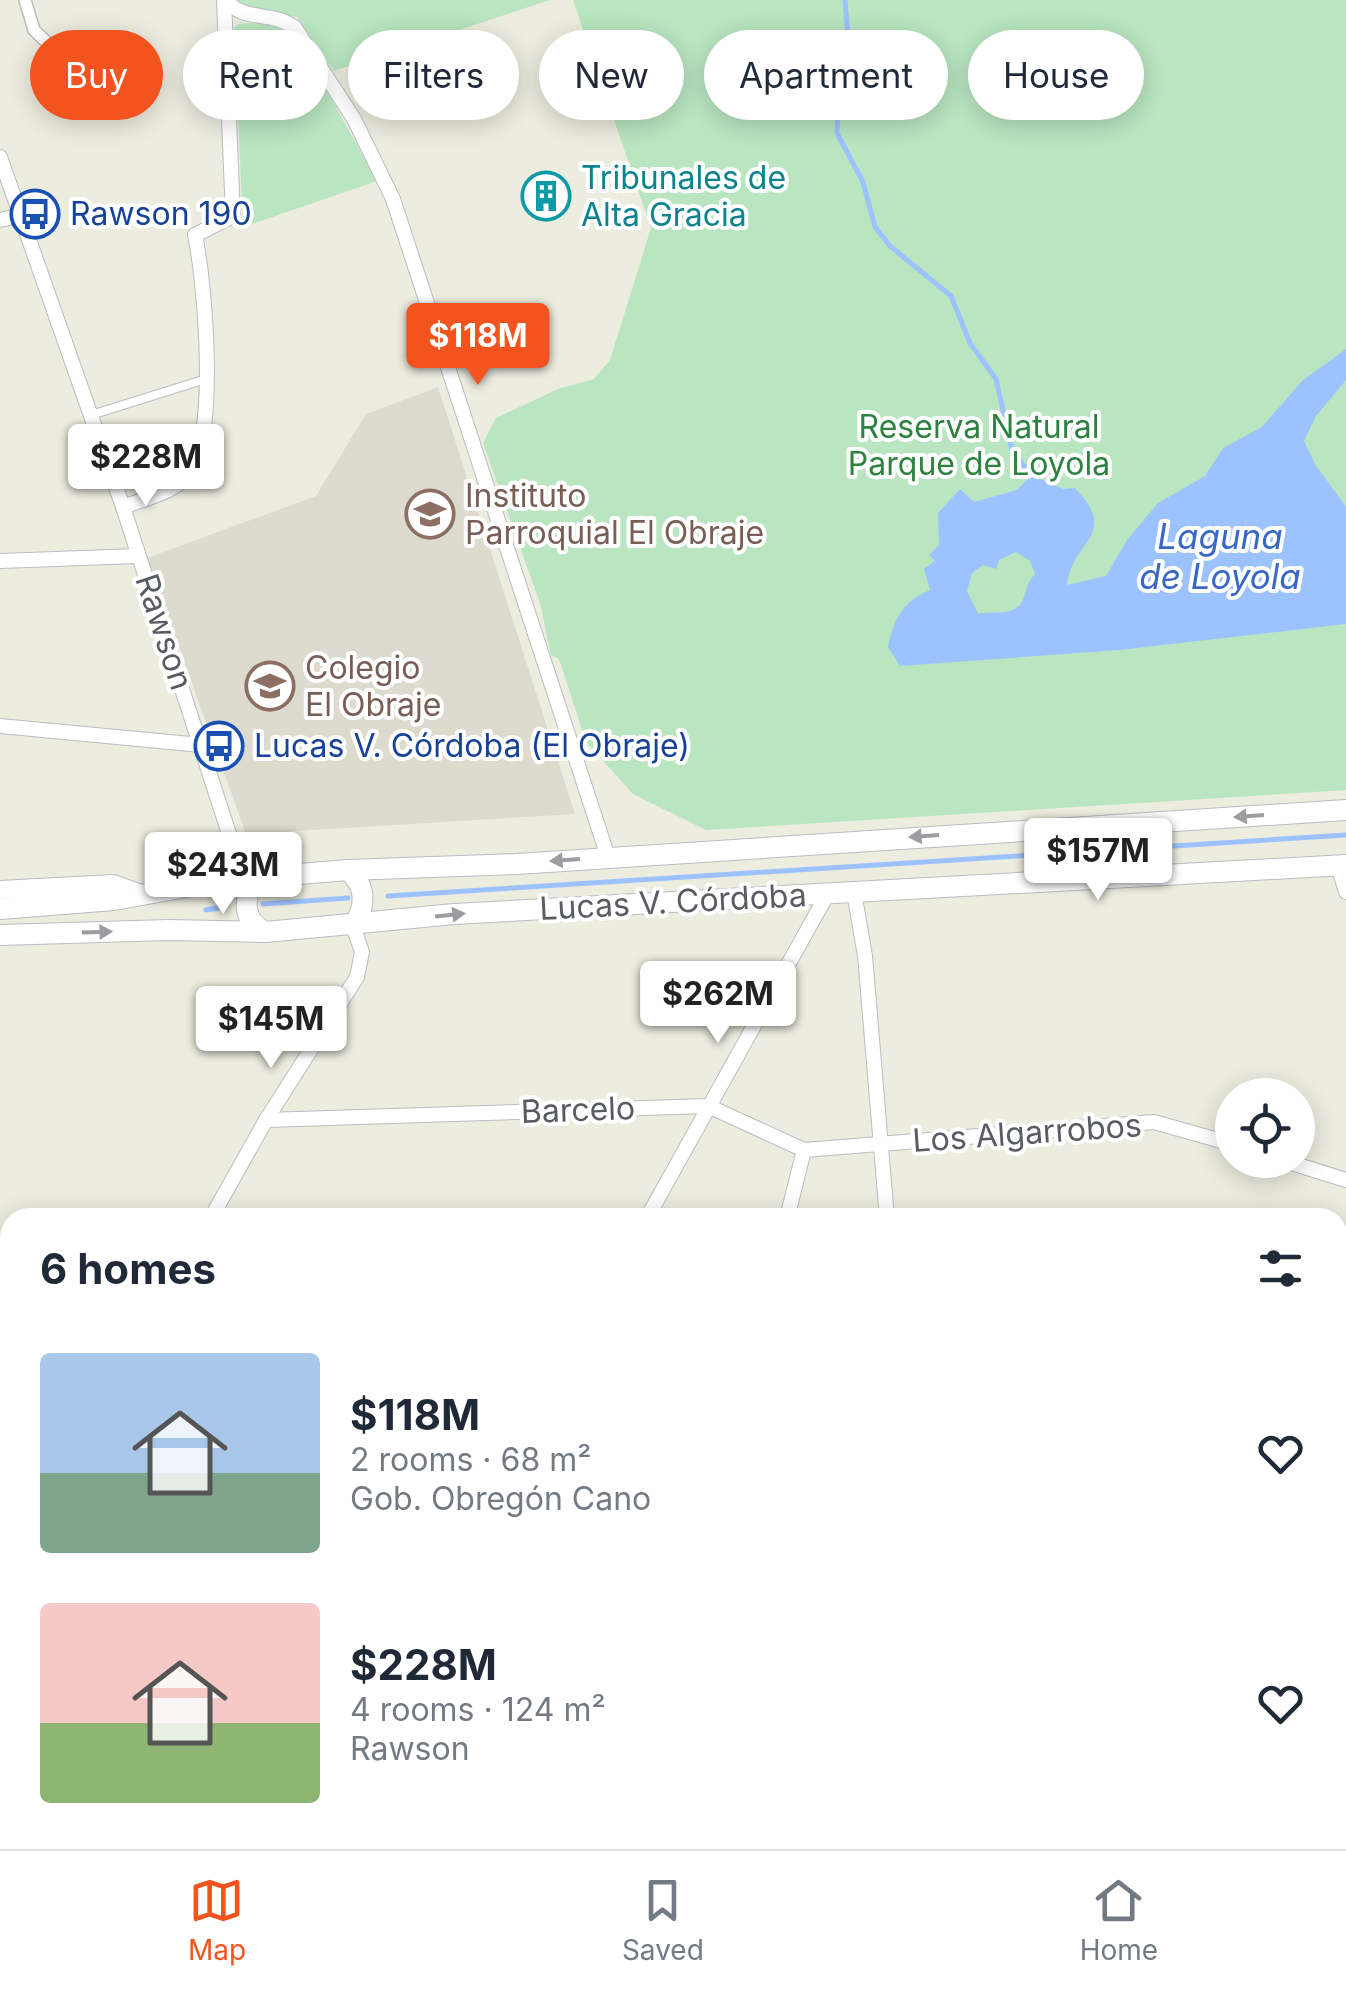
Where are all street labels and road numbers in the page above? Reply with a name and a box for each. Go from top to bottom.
street label: Rawson [127,569,201,695]
street label: Lucas V. Córdoba [538,875,808,928]
street label: Barcelo [520,1088,636,1131]
street label: Los Algarrobos [911,1105,1143,1160]

